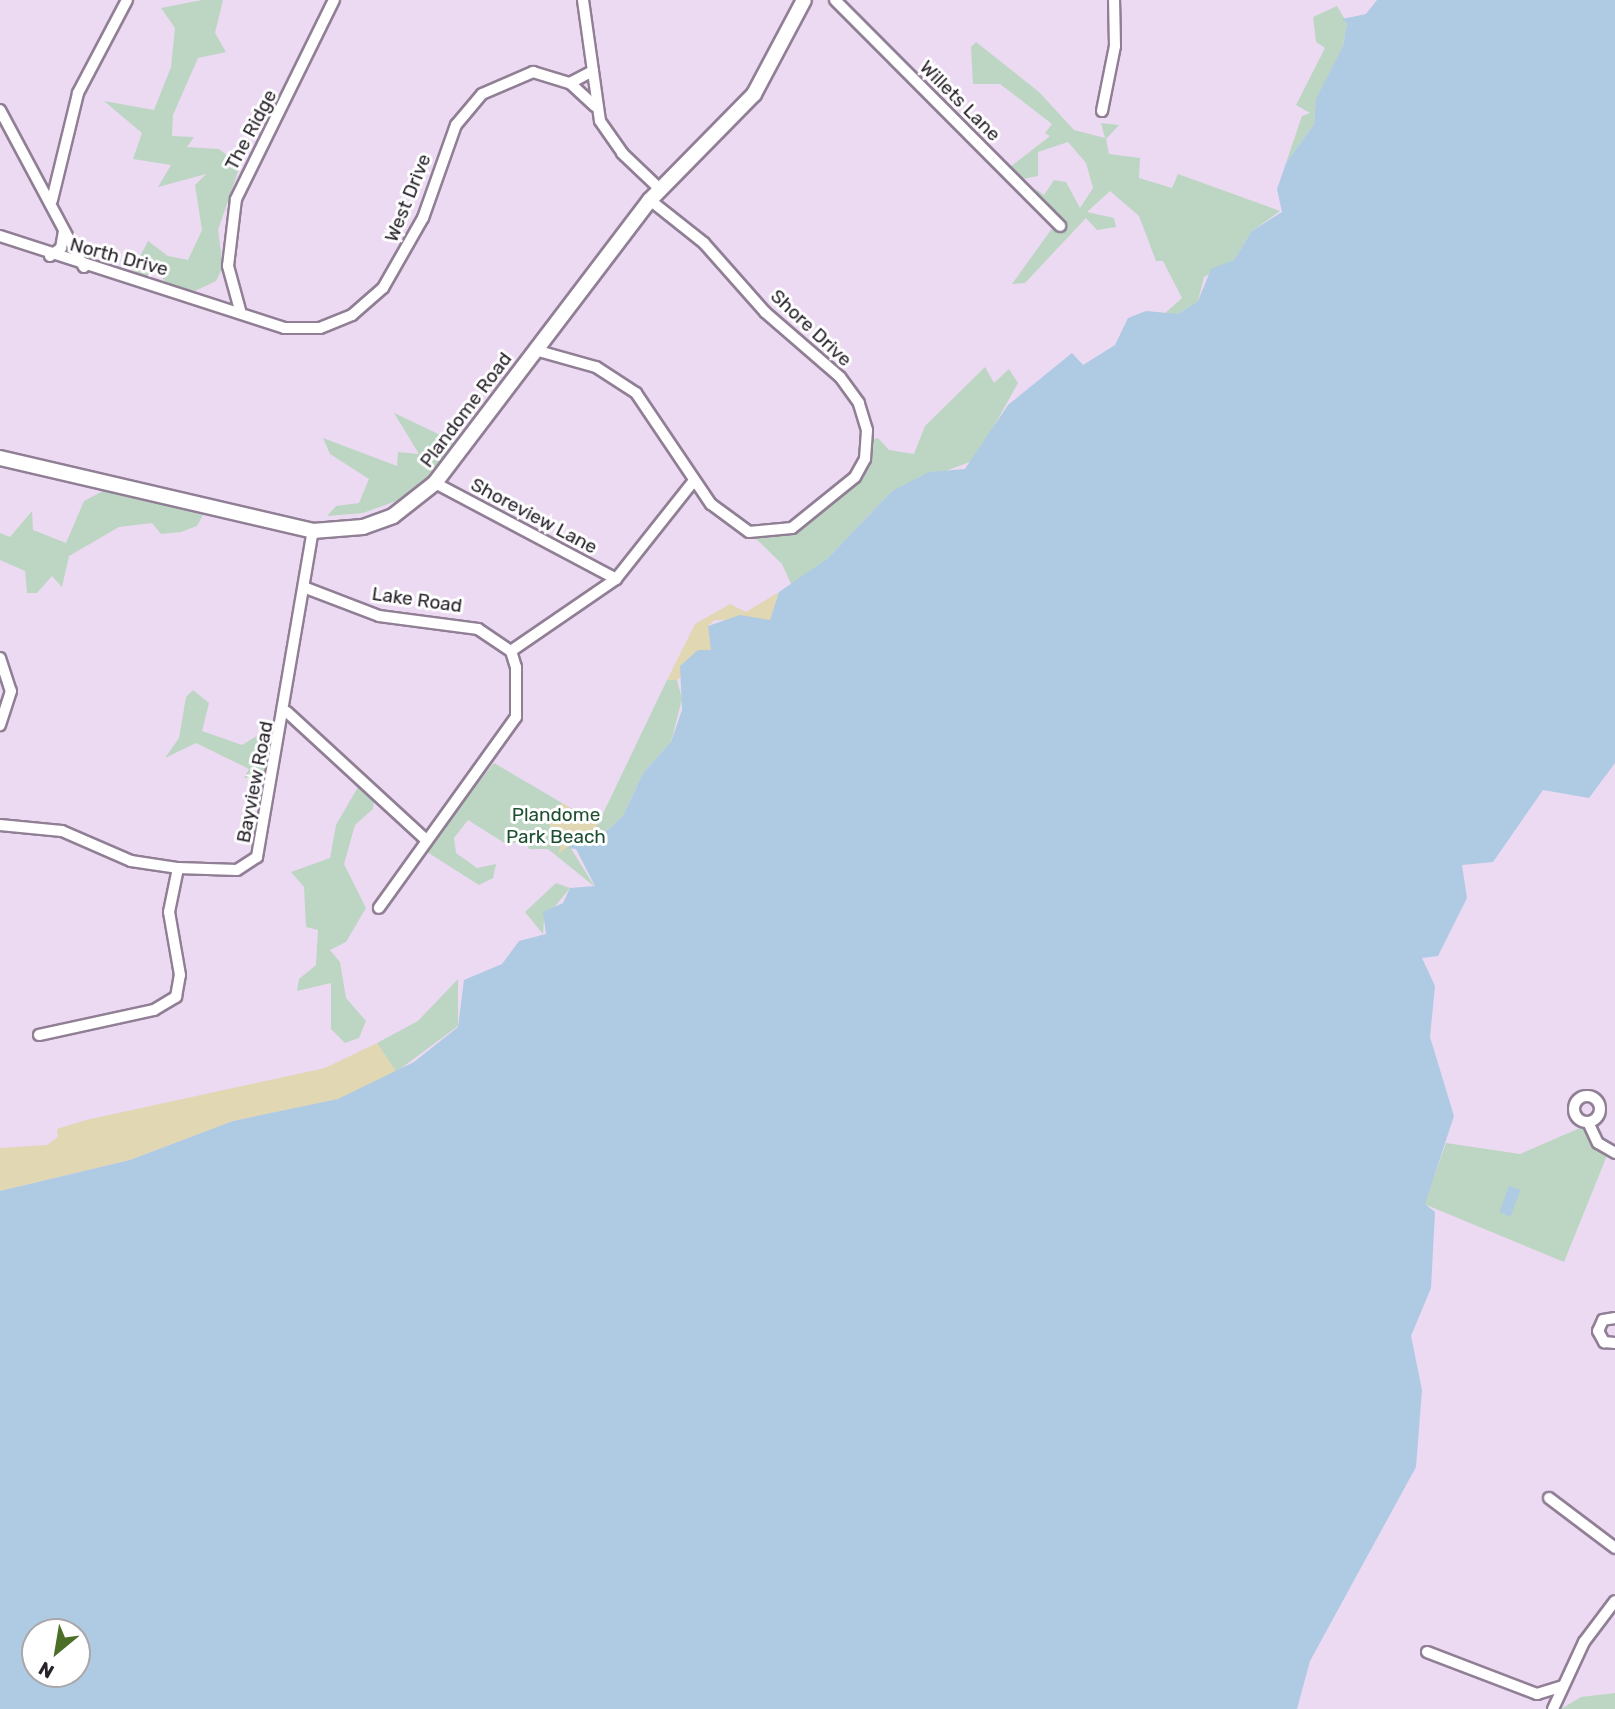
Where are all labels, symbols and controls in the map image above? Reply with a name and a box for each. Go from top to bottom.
street label: Willets Lane [915,56,1005,146]
street label: The Ridge [220,86,282,174]
street label: West Drive [380,151,436,245]
street label: North Drive [67,233,171,281]
street label: Shore Drive [766,285,856,371]
street label: Plandome Road [415,348,517,472]
street label: Shoreview Lane [467,473,601,559]
street label: Lake Road [370,582,464,618]
street label: Bayview Road [232,719,278,845]
park label: Plandome Park Beach [506,804,606,848]
north arrow [21,1618,91,1688]
text: N [35,1657,58,1683]

